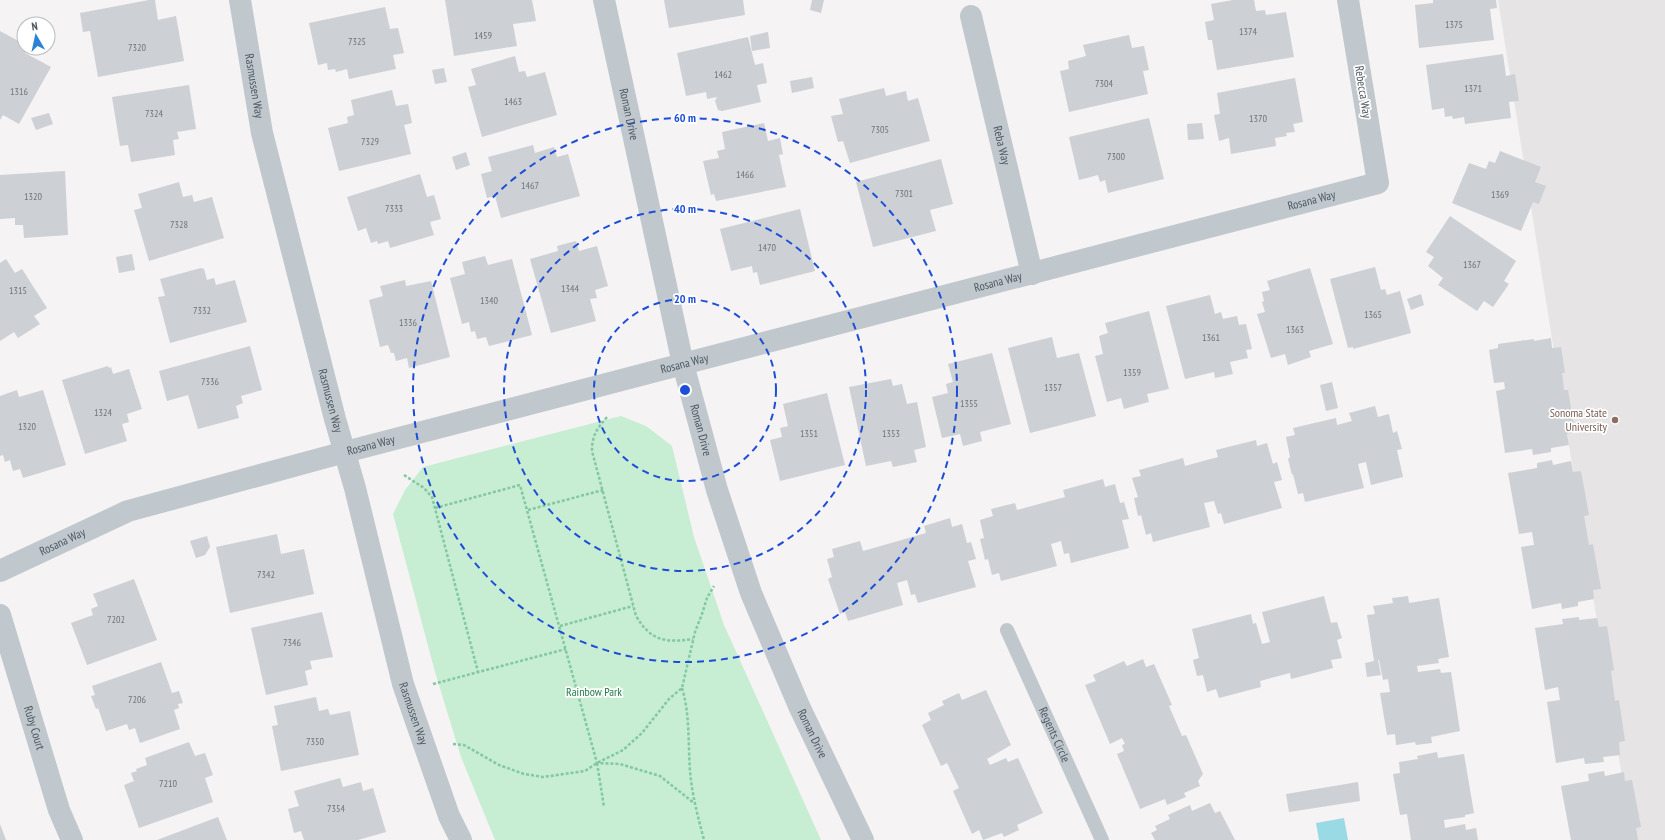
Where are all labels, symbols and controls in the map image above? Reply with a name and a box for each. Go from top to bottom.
north arrow [16,16,56,56]
house number: 1375 [1445,18,1463,31]
text: N [30,19,39,34]
house number: 1374 [1239,25,1258,38]
house number: 1459 [474,29,492,42]
house number: 7325 [348,35,366,48]
house number: 7320 [128,41,147,54]
street label: Rasmussen Way [242,52,268,120]
street label: Rebecca Way [1352,65,1375,120]
house number: 1462 [714,68,732,81]
house number: 7304 [1095,77,1114,90]
house number: 1371 [1464,82,1482,95]
house number: 1316 [10,85,29,98]
street label: Roman Drive [616,87,642,142]
house number: 1463 [504,95,522,108]
house number: 7324 [145,107,164,120]
text: 60 m [674,110,696,125]
house number: 1370 [1249,112,1268,125]
house number: 7305 [871,123,889,136]
street label: Reba Way [990,124,1014,167]
house number: 7329 [361,135,379,148]
house number: 7300 [1107,150,1126,163]
house number: 1466 [736,168,755,181]
house number: 1467 [521,179,539,192]
street label: Rosana Way [1286,186,1337,213]
house number: 7301 [895,187,913,200]
house number: 1369 [1491,188,1509,201]
house number: 1320 [24,190,43,203]
text: 40 m [674,201,696,216]
house number: 7333 [385,202,403,215]
house number: 7328 [170,218,188,231]
house number: 1470 [758,241,777,254]
house number: 1367 [1463,258,1481,271]
street label: Rosana Way [972,268,1024,295]
house number: 1344 [561,282,580,295]
house number: 1315 [9,284,27,297]
text: 20 m [674,291,696,306]
house number: 1340 [480,294,499,307]
house number: 7332 [193,304,211,317]
house number: 1365 [1364,308,1382,321]
house number: 1336 [399,316,418,329]
house number: 1363 [1286,323,1304,336]
house number: 1361 [1202,331,1220,344]
street label: Rosana Way [659,350,710,377]
house number: 1359 [1123,366,1141,379]
street label: Rasmussen Way [315,367,347,435]
house number: 7336 [201,375,220,388]
house number: 1357 [1044,381,1062,394]
centre of rings [678,383,692,397]
house number: 1355 [960,397,978,410]
street label: Roman Drive [687,403,715,457]
place label: Sonoma State University [1550,405,1607,434]
house number: 1324 [94,406,113,419]
marker: Sonoma State University [1610,415,1620,425]
house number: 1320 [18,420,37,433]
house number: 1351 [800,427,818,440]
house number: 1353 [882,427,900,440]
street label: Rosana Way [345,431,397,458]
street label: Rosana Way [37,524,88,558]
house number: 7342 [257,568,275,581]
house number: 7202 [107,613,125,626]
house number: 7346 [283,636,302,649]
street label: Rasmussen Way [396,680,432,747]
park label: Rainbow Park [566,684,622,699]
house number: 7206 [128,693,147,706]
street label: Ruby Court [21,704,49,752]
street label: Regents Circle [1036,705,1074,765]
street label: Roman Drive [795,707,831,761]
house number: 7350 [306,735,325,748]
house number: 7210 [159,777,178,790]
house number: 7354 [327,802,346,815]

